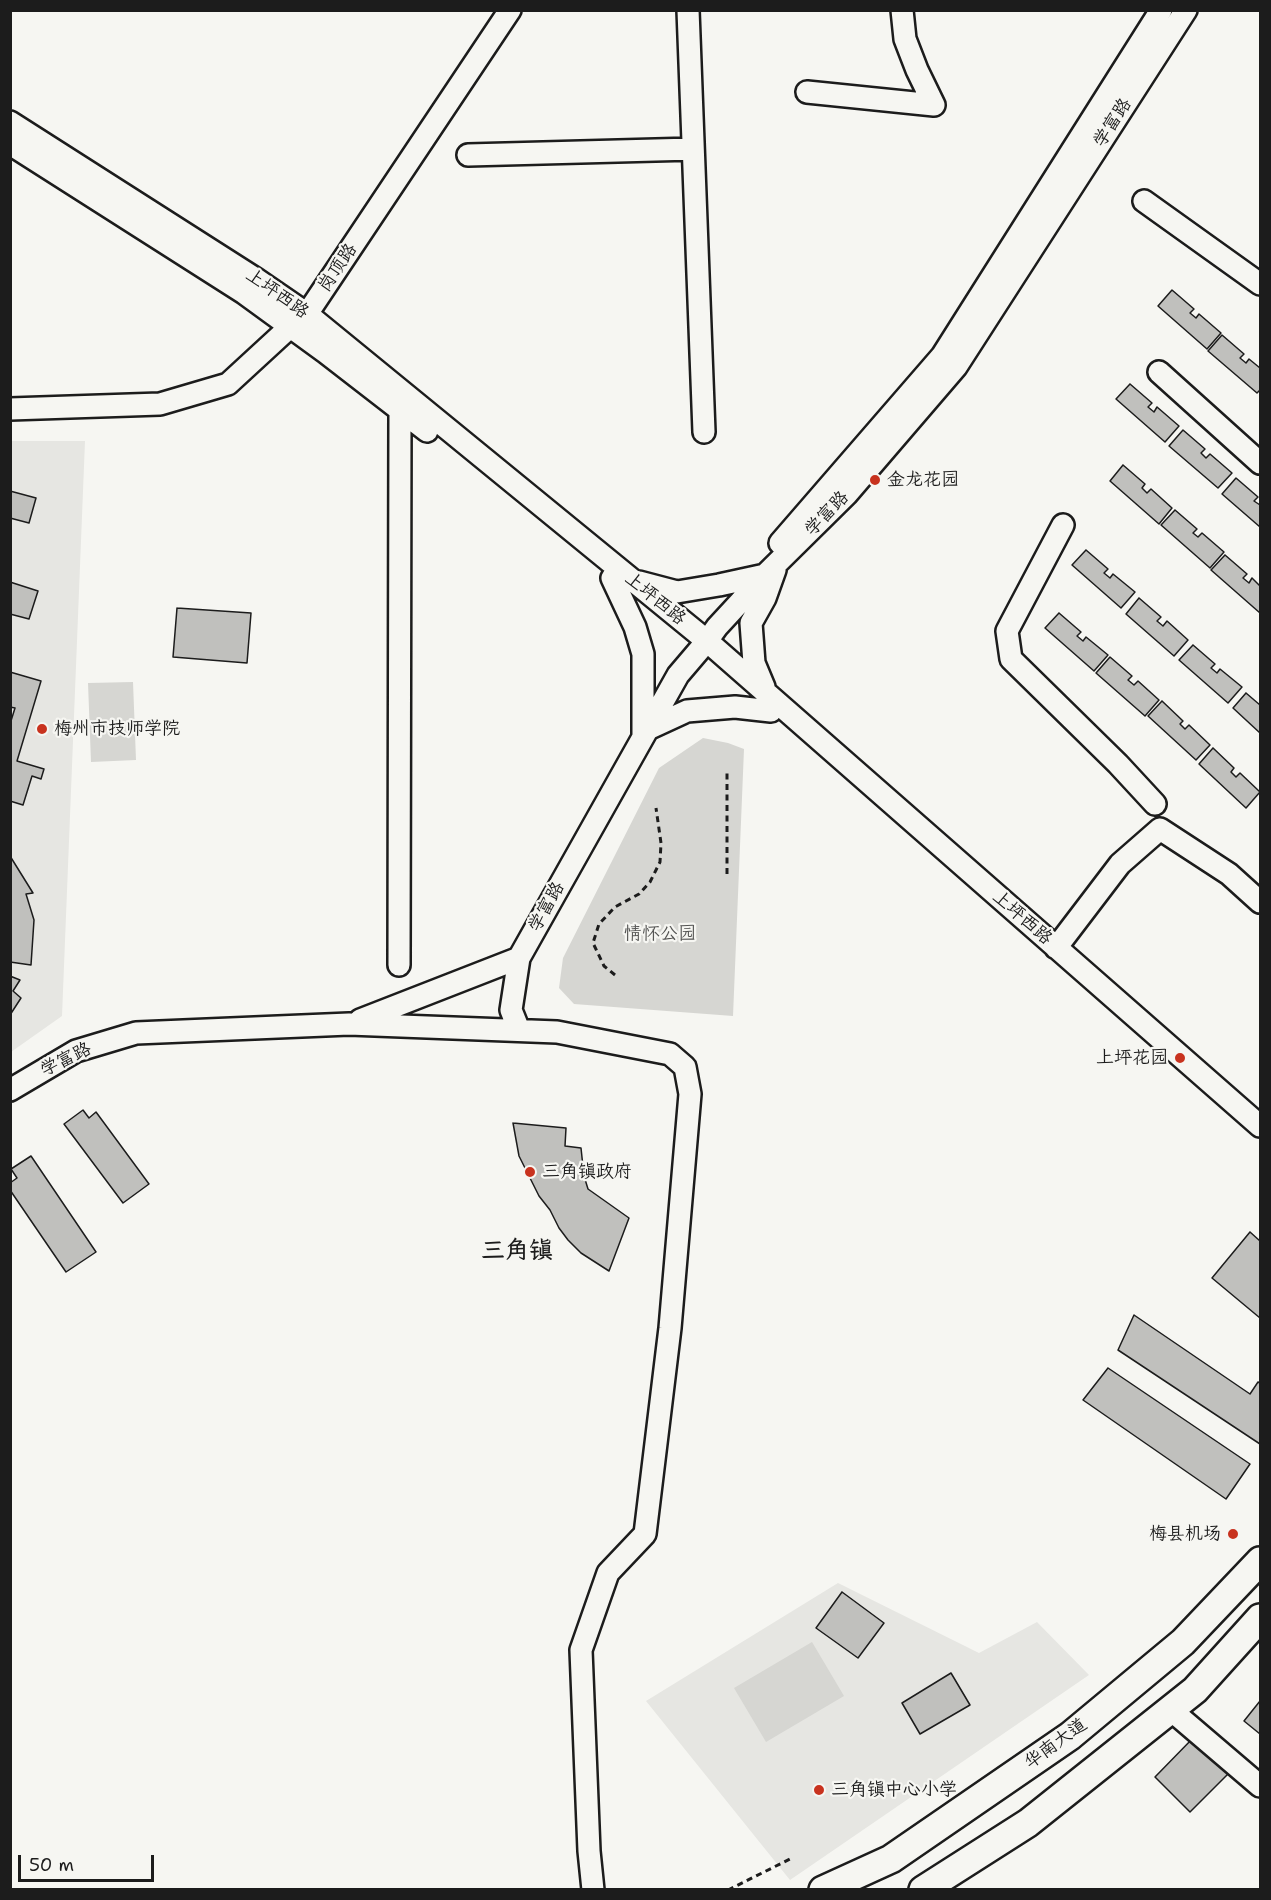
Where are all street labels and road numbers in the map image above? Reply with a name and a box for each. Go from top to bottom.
street label: 学富路 [1089,94,1137,152]
street label: 岗顶路 [314,240,362,296]
street label: 上坪西路 [241,265,313,323]
street label: 学富路 [800,487,854,541]
street label: 上坪西路 [620,568,690,630]
street label: 学富路 [524,878,570,936]
street label: 上坪西路 [988,886,1056,950]
street label: 学富路 [37,1038,95,1082]
street label: 华南大道 [1021,1714,1091,1774]

